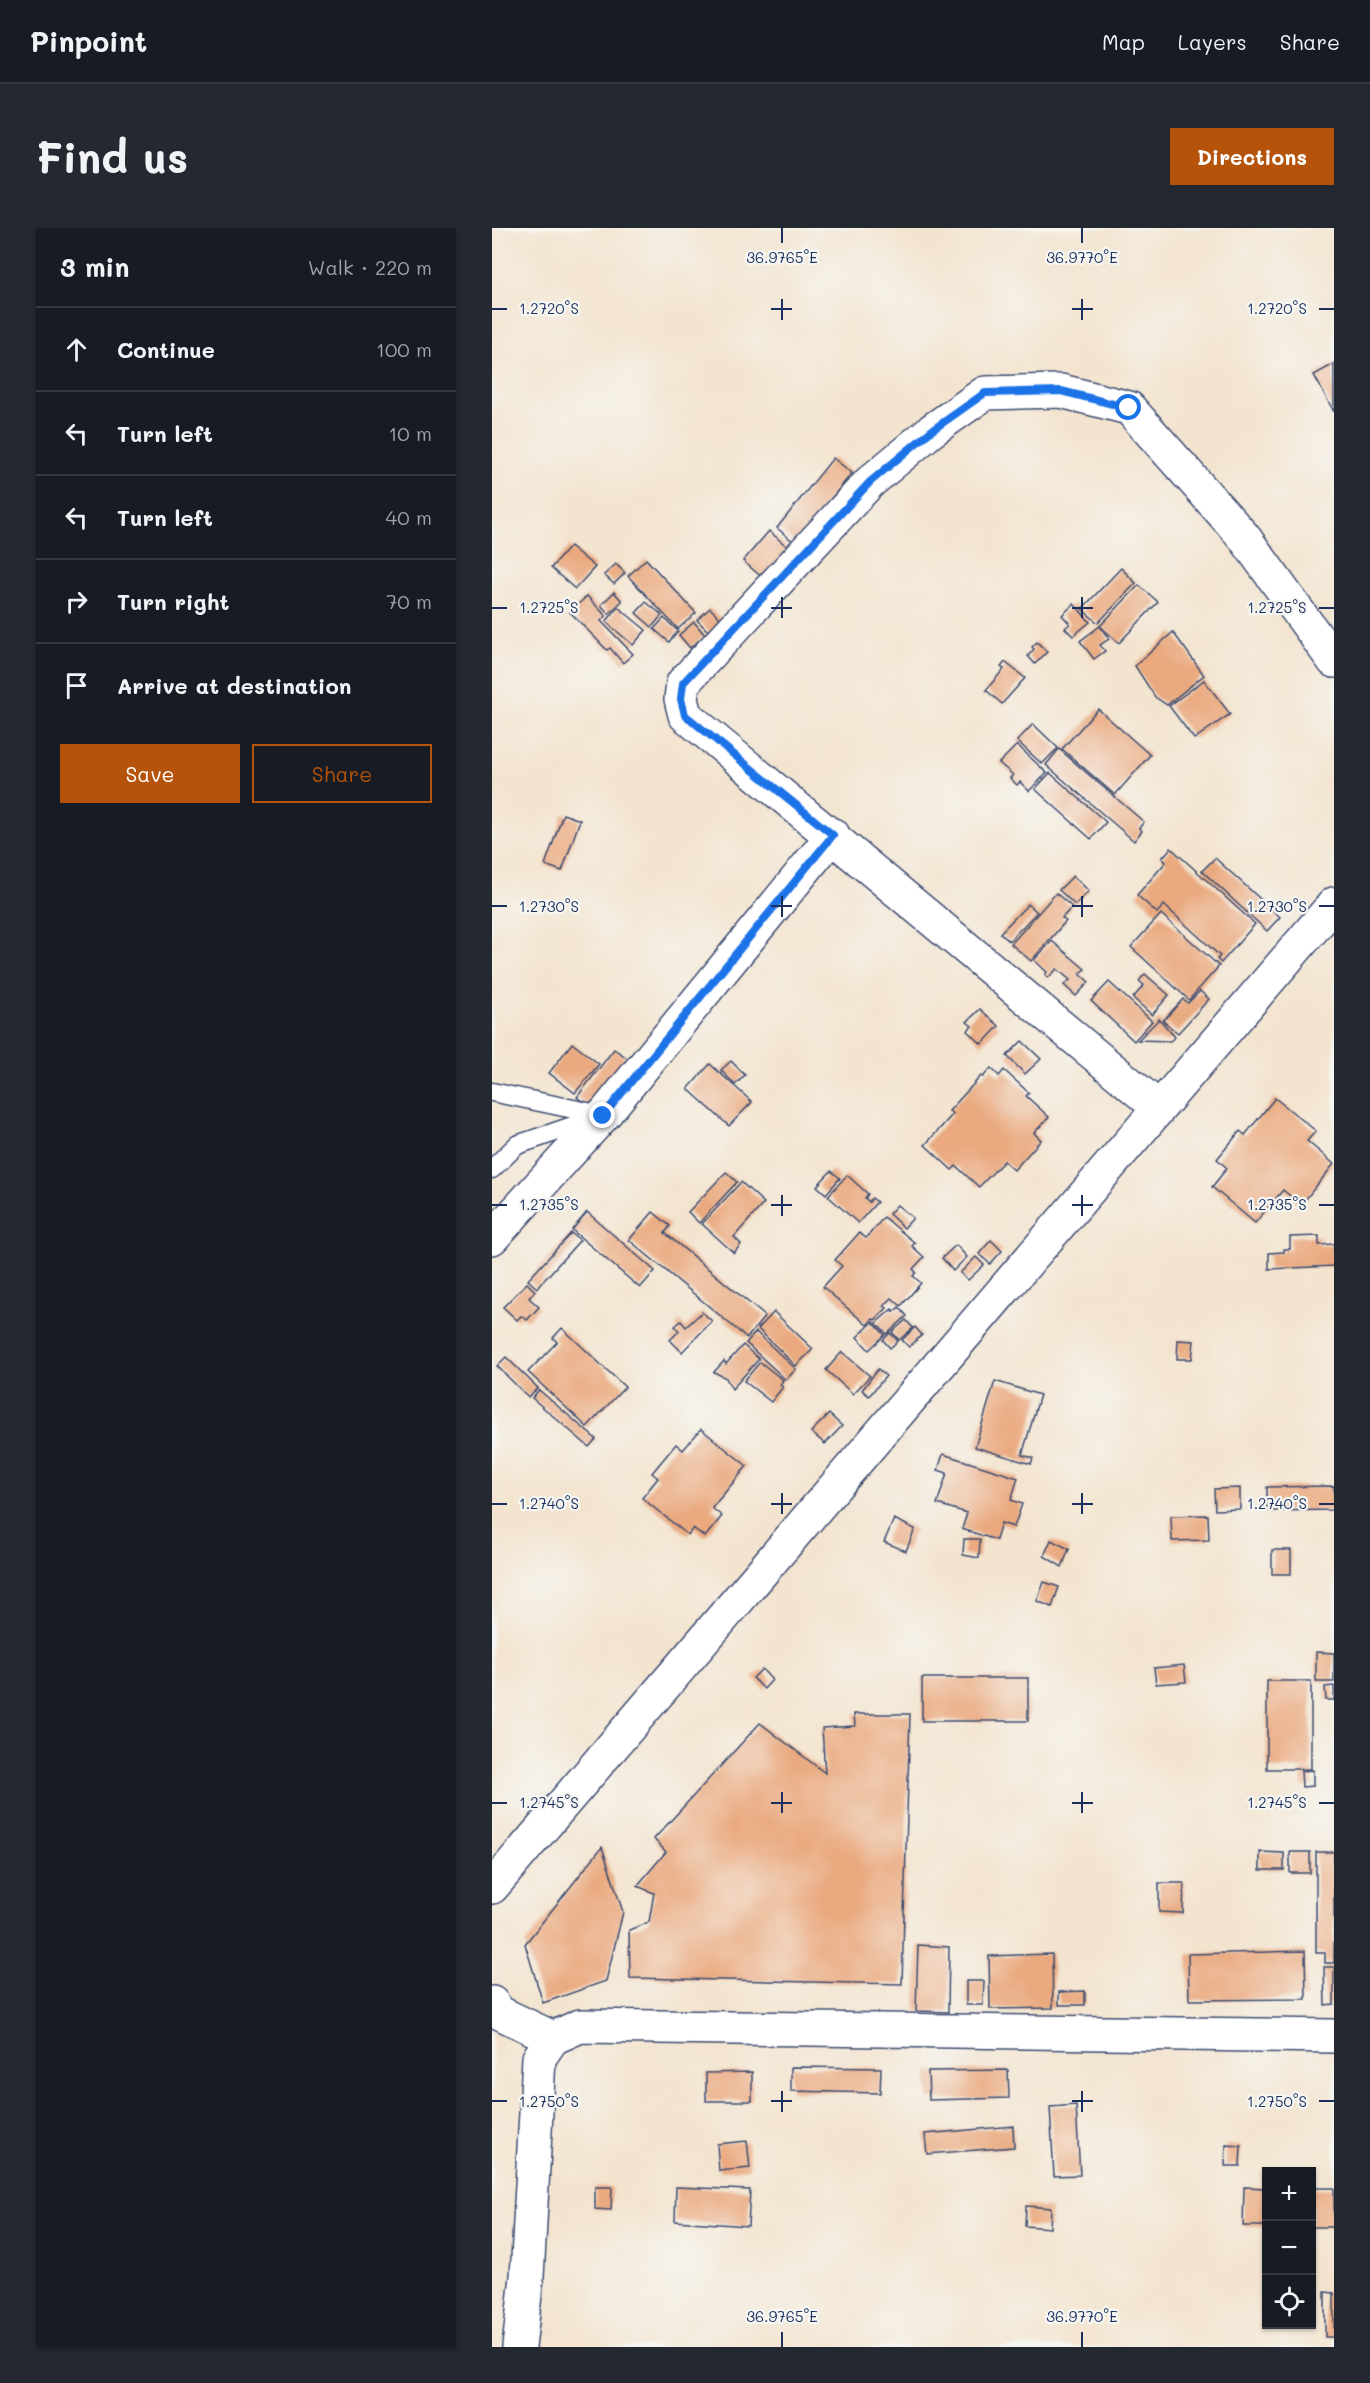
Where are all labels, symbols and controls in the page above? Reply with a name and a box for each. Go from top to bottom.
text: Pinpoint [30,23,147,59]
text: Map [1102,28,1145,55]
text: Layers [1178,28,1247,55]
text: Share [1280,28,1340,55]
button: Directions [1170,128,1334,185]
text: Find us [36,129,188,184]
text: 36.9765°E [746,247,818,267]
text: 36.9770°E [1046,247,1118,267]
text: 3 min [60,250,129,284]
text: Walk · 220 m [308,254,432,280]
text: 1.2720°S [519,298,579,318]
text: 1.2720°S [1247,298,1307,318]
icon: ahead [60,333,93,366]
text: Continue [117,335,215,364]
text: 100 m [376,336,432,362]
route start [1115,394,1141,420]
icon: left [60,417,93,450]
text: Turn left [117,419,213,448]
text: 10 m [388,420,432,446]
icon: left [60,501,93,534]
text: Turn left [117,503,213,532]
text: 40 m [386,504,432,530]
icon: right [60,585,93,618]
text: Turn right [117,587,229,616]
text: 70 m [386,588,432,614]
text: 1.2725°S [519,597,579,617]
text: 1.2725°S [1247,597,1307,617]
icon: arrive [60,669,93,702]
text: Arrive at destination [117,671,352,700]
button: Save [60,744,240,803]
button: Share [252,744,432,803]
text: 1.2730°S [519,896,579,916]
text: 1.2730°S [1247,896,1307,916]
route end [589,1102,615,1128]
text: 1.2735°S [519,1194,579,1214]
text: 1.2735°S [1247,1194,1307,1214]
text: 1.2740°S [519,1493,579,1513]
text: 1.2740°S [1247,1493,1307,1513]
text: 1.2745°S [519,1792,579,1812]
text: 1.2745°S [1247,1792,1307,1812]
text: 1.2750°S [519,2091,579,2111]
text: 1.2750°S [1247,2091,1307,2111]
map controls [1262,2167,1316,2329]
button: + [1262,2167,1316,2221]
button: − [1262,2221,1316,2275]
button: locate [1262,2275,1316,2329]
text: 36.9765°E [746,2306,818,2326]
text: 36.9770°E [1046,2306,1118,2326]

